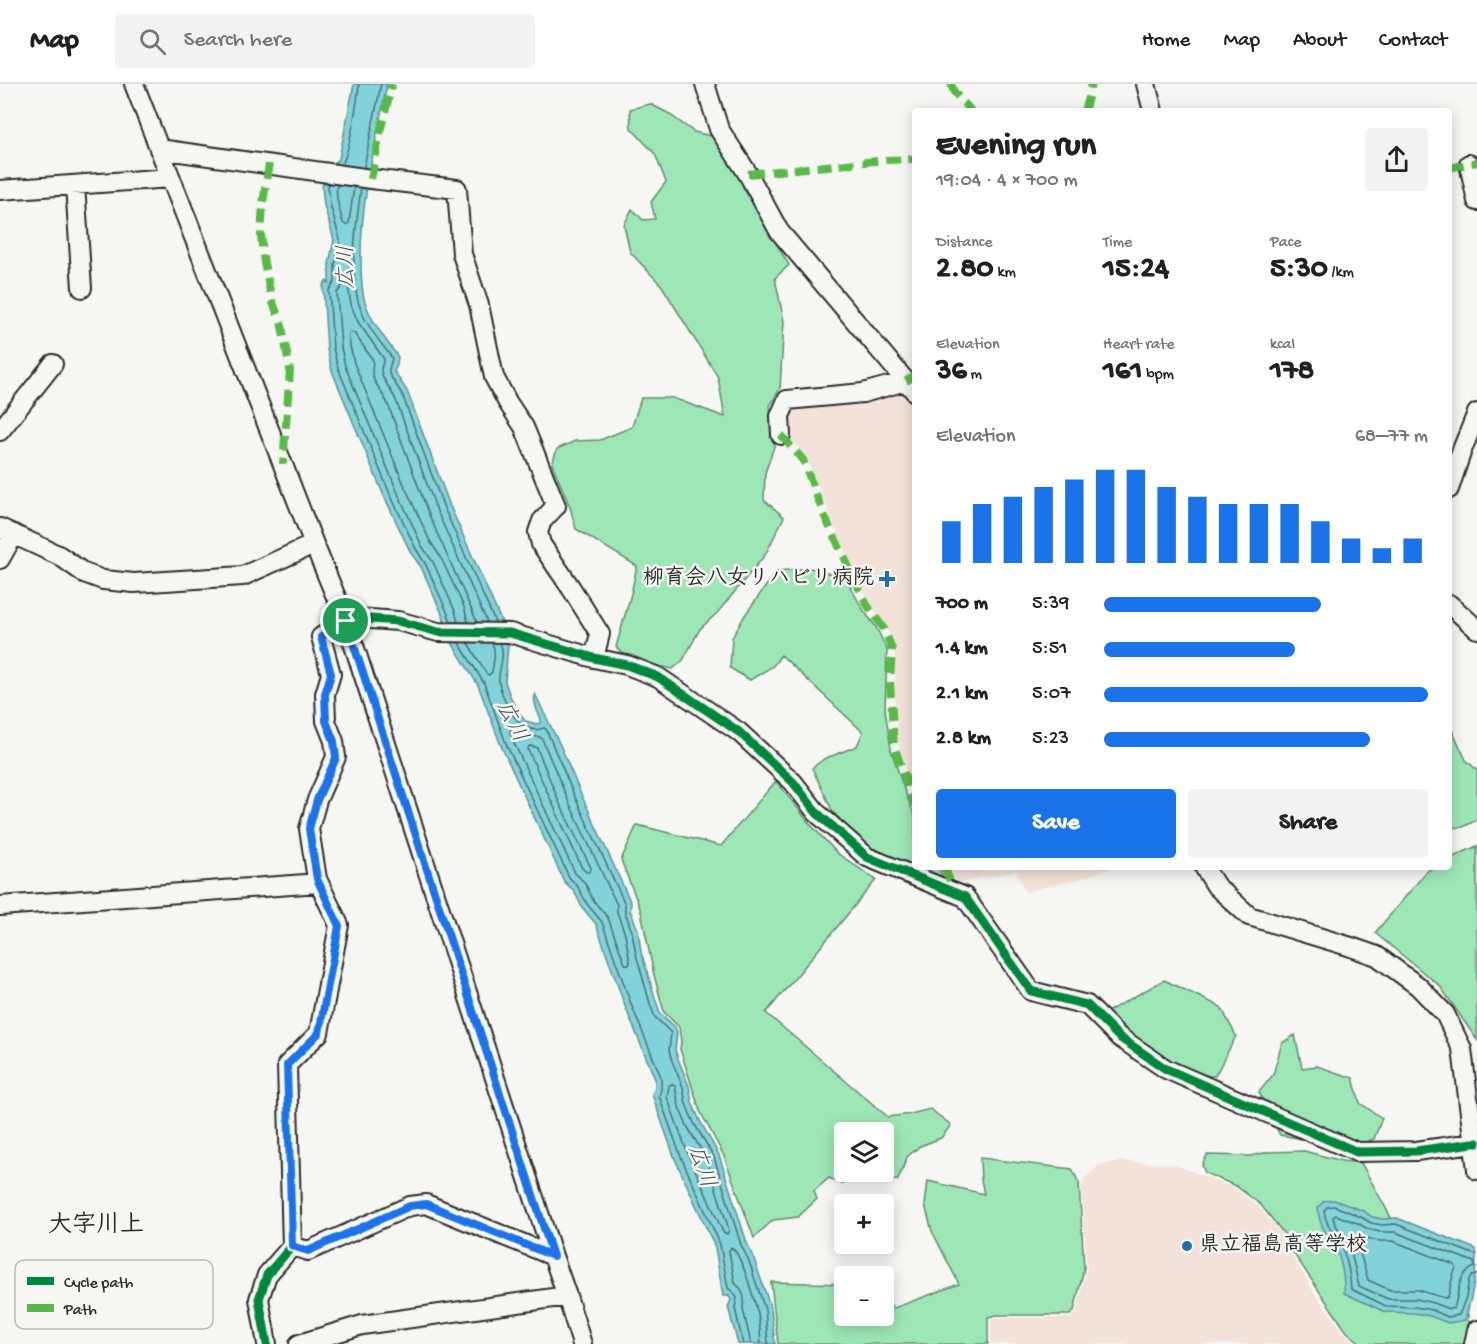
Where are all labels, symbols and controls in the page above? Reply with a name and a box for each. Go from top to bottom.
search box [115,14,535,68]
text: Map [30,25,79,58]
icon: search [136,25,169,58]
text: Search here [184,28,292,54]
text: Home [1142,29,1190,54]
text: Map [1223,29,1260,54]
text: About [1293,29,1346,54]
text: Contact [1379,29,1447,54]
text: Evening run [936,128,1096,166]
button: share [1365,128,1428,191]
text: 19:04 · 4 × 700 m [936,170,1078,193]
text: Distance [936,234,993,253]
text: Time [1103,234,1132,253]
text: Pace [1270,234,1301,253]
water label: 広川 [334,245,361,289]
text: 2.80 [936,253,994,288]
text: 15:24 [1103,253,1169,288]
text: 5:30 [1270,253,1328,288]
text: km [994,264,1016,283]
text: /km [1328,264,1354,283]
text: Elevation [936,336,1000,355]
text: Heart rate [1103,336,1175,355]
text: kcal [1270,336,1295,355]
text: 36 [936,355,967,390]
text: 161 [1103,355,1142,390]
text: 178 [1270,355,1314,390]
text: m [967,366,982,385]
text: bpm [1142,366,1174,385]
text: Elevation [936,426,1016,449]
text: 68–77 m [1355,426,1428,449]
place label: 柳育会八女リハビリ病院 [643,565,874,592]
marker: 柳育会八女リハビリ病院 [878,570,896,588]
text: 700 m [936,593,988,616]
text: 5:39 [1032,593,1069,616]
pin [320,595,371,646]
icon: arrive [329,604,362,637]
text: 1.4 km [936,638,988,661]
text: 5:51 [1032,638,1067,661]
text: 2.1 km [936,683,988,706]
text: 5:07 [1032,683,1071,706]
water label: 広川 [488,696,533,748]
text: 2.8 km [936,728,991,751]
text: 5:23 [1032,728,1069,751]
button: Save [936,789,1176,858]
button: Share [1188,789,1428,858]
map controls [834,1122,894,1326]
button: layers [834,1122,894,1182]
water label: 広川 [681,1142,720,1192]
button: + [834,1194,894,1254]
district label: 大字川上 [48,1211,144,1241]
place label: 県立福島高等学校 [1199,1232,1367,1259]
marker: 県立福島高等学校 [1180,1239,1194,1253]
legend [15,1260,213,1329]
button: − [834,1266,894,1326]
text: Cycle path [64,1275,134,1294]
text: Path [63,1302,97,1321]

